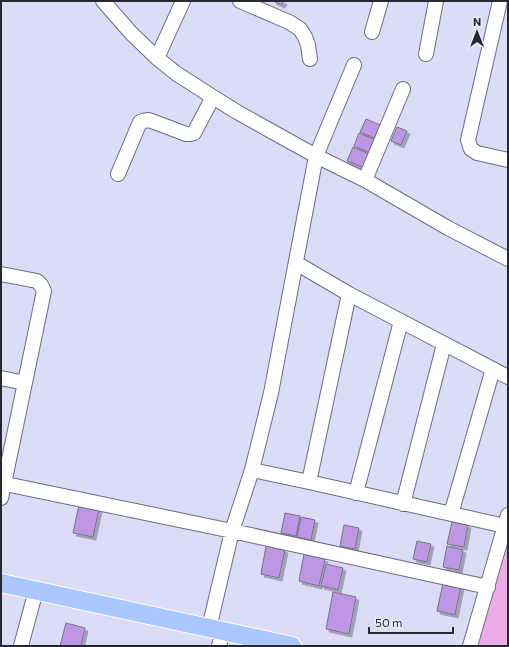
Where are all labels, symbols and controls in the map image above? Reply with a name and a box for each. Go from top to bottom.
north arrow [457,12,497,52]
text: N [473,15,481,28]
scale bar [369,609,453,635]
text: 50 m [375,615,403,629]

